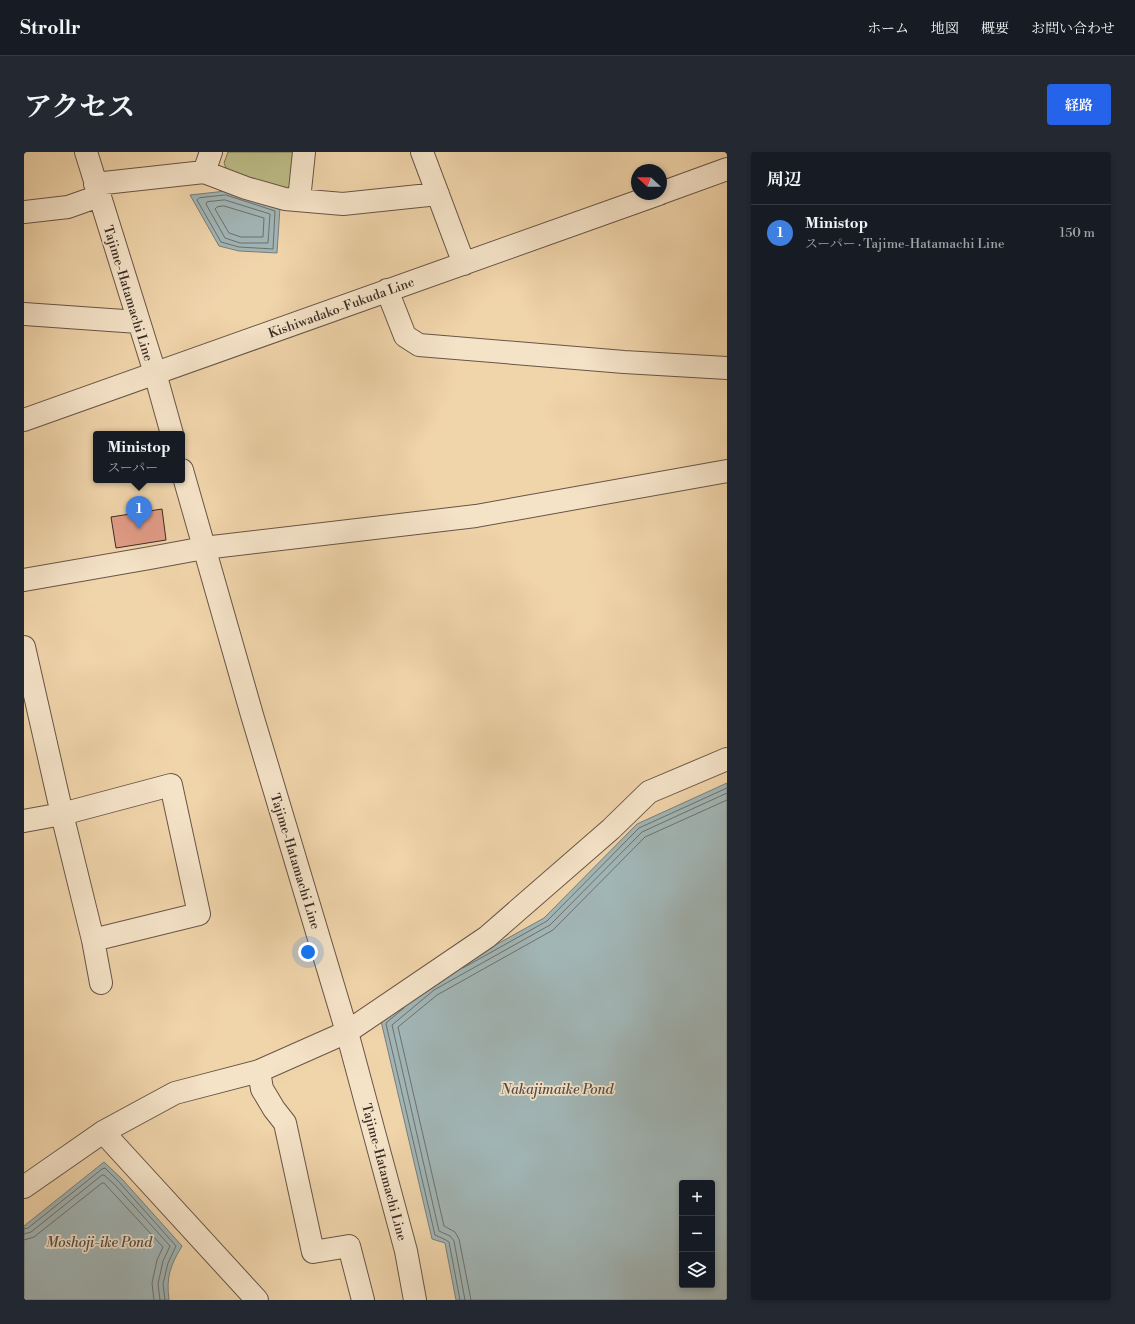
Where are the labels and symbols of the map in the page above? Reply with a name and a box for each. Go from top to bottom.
north arrow [631,164,667,200]
street label: Tajime-Hatamachi Line [100,223,156,364]
street label: Kishiwadako-Fukuda Line [266,274,417,342]
pin: 1 [126,496,152,529]
street label: Tajime-Hatamachi Line [267,791,323,932]
your location [298,942,318,962]
water label: Nakajimaike Pond [500,1081,615,1099]
street label: Tajime-Hatamachi Line [358,1102,410,1243]
water label: Moshoji-ike Pond [46,1234,153,1252]

